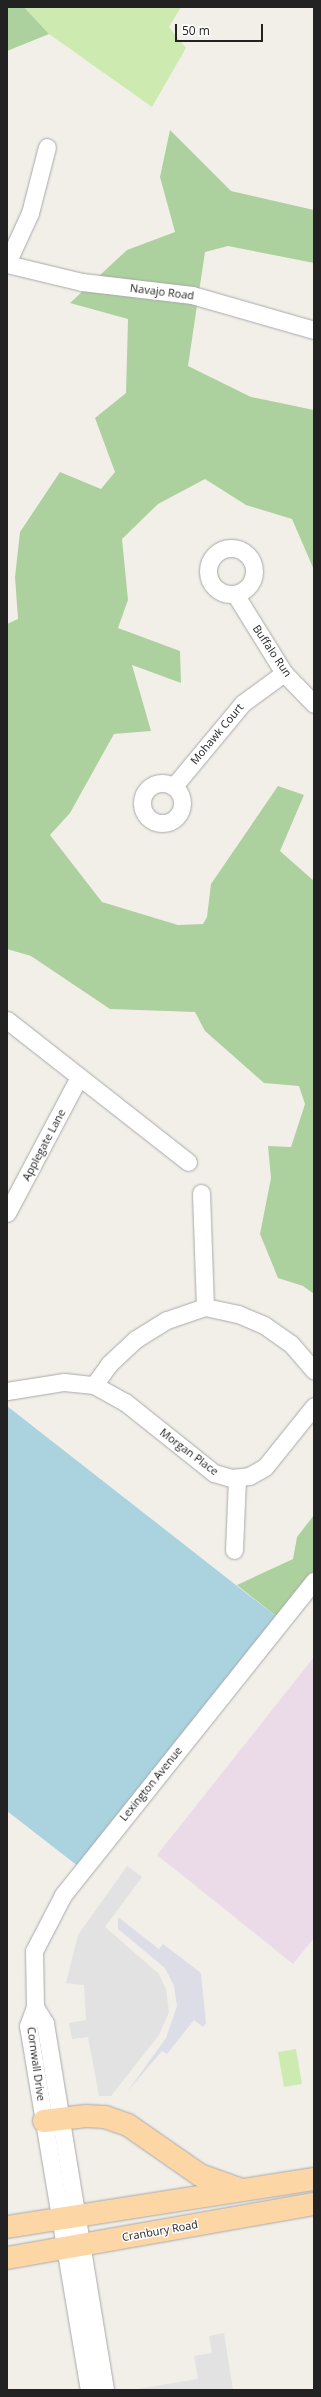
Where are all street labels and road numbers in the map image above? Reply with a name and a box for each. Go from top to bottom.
street label: Navajo Road [129,282,195,302]
street label: Buffalo Run [250,622,294,680]
street label: Mohawk Court [188,701,246,767]
street label: Applegate Lane [20,1107,68,1183]
street label: Morgan Place [157,1426,221,1478]
street label: Lexington Avenue [117,1744,185,1824]
street label: Cornwall Drive [24,2026,48,2102]
street label: Cranbury Road [121,2218,199,2244]

